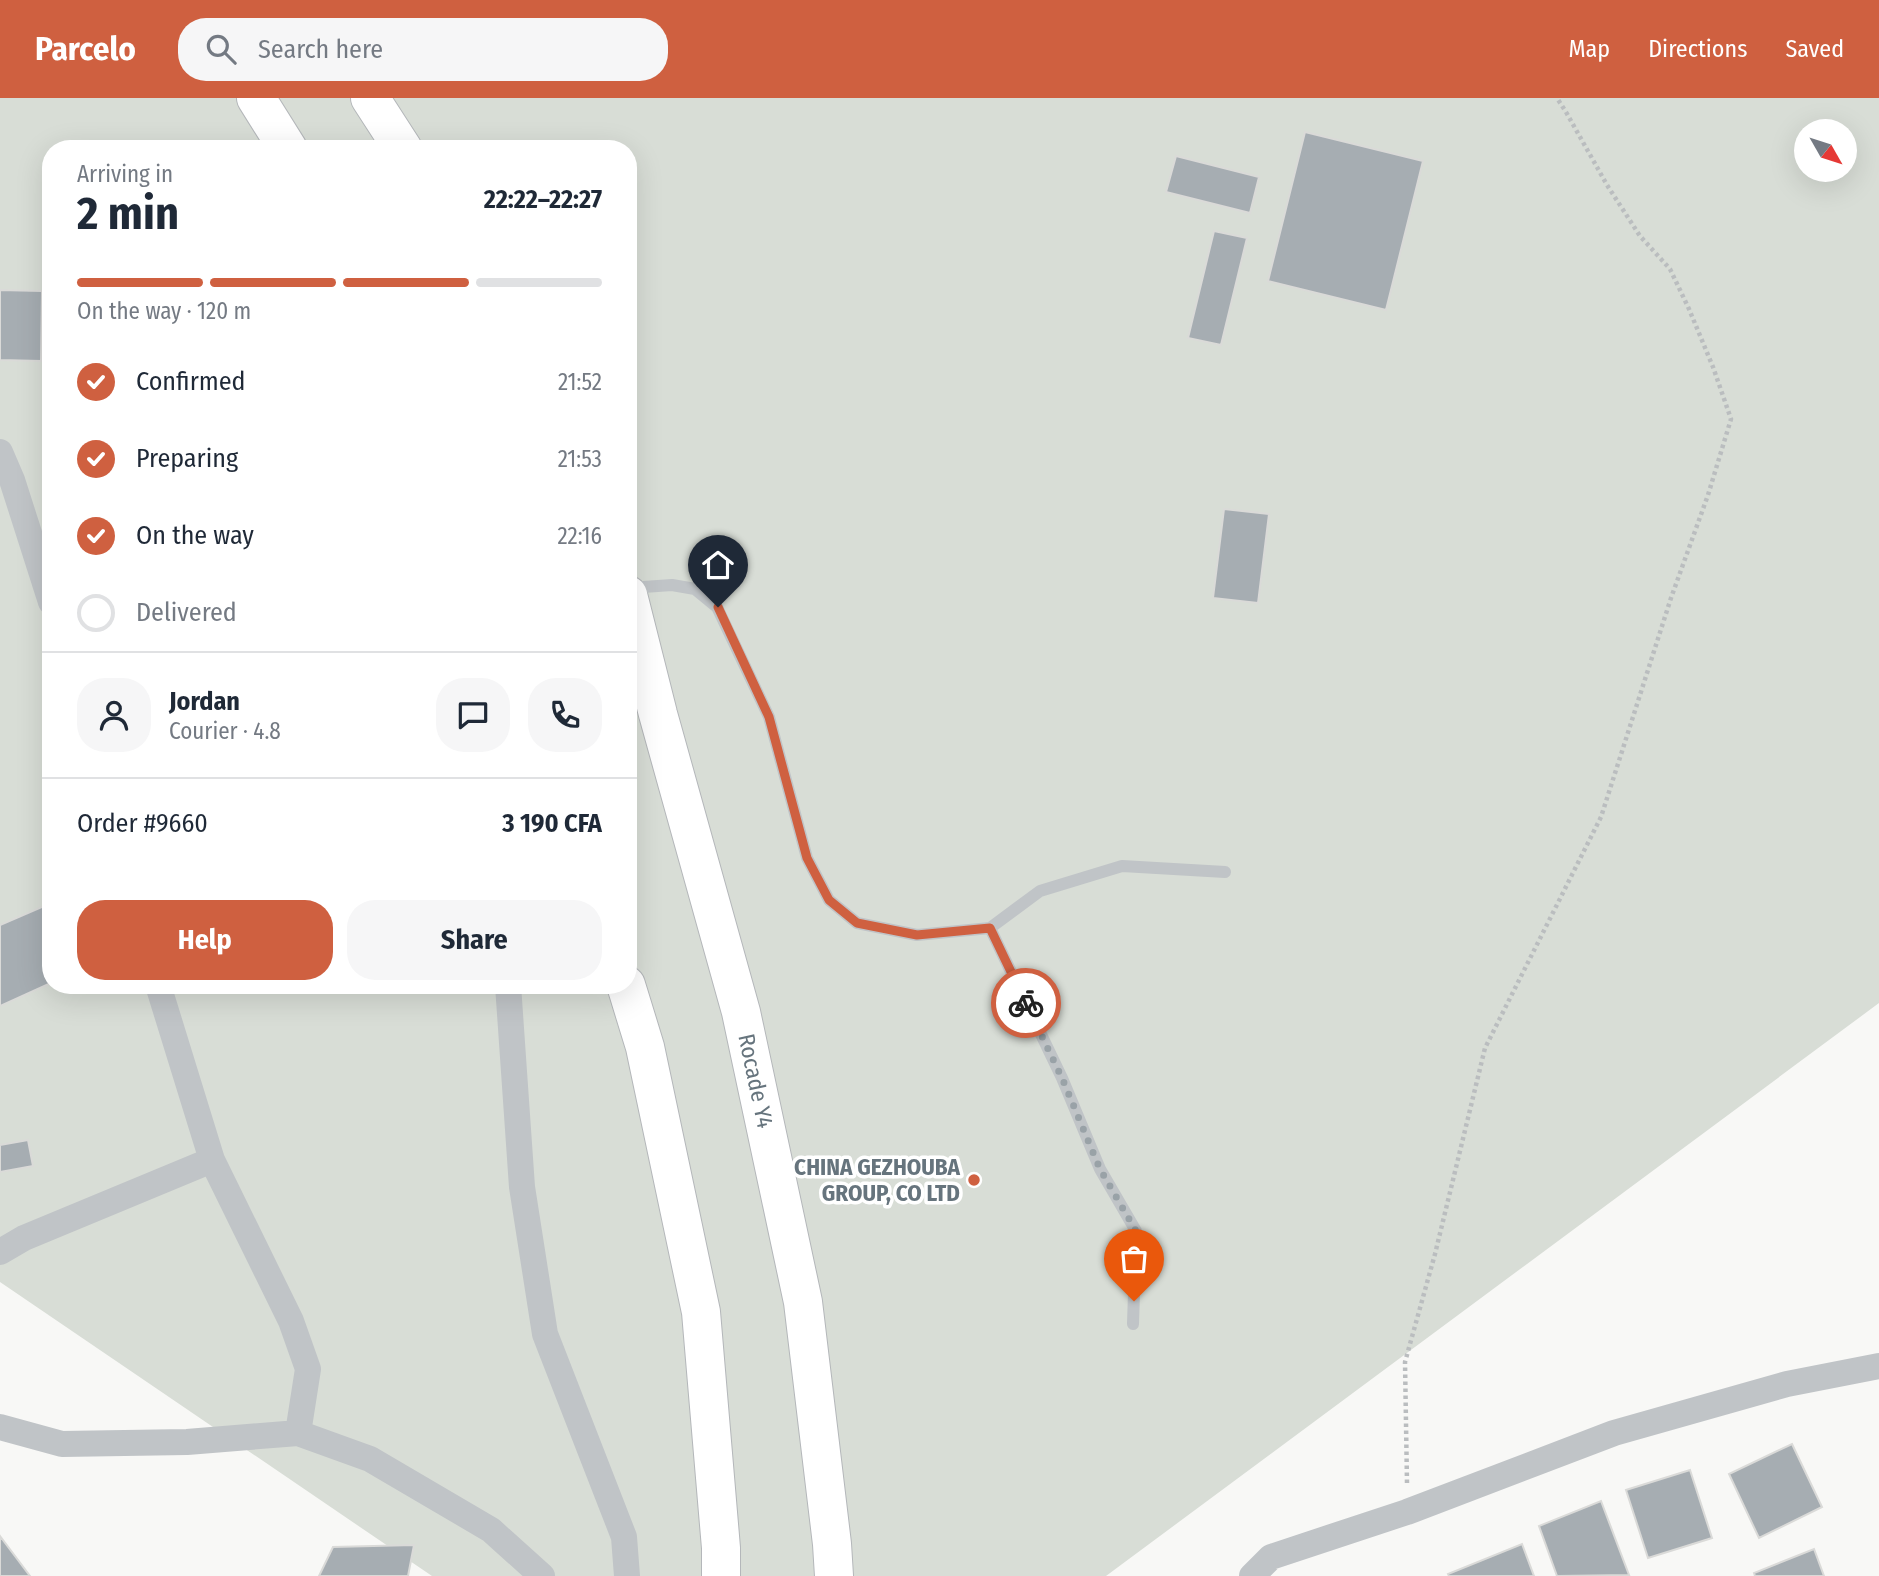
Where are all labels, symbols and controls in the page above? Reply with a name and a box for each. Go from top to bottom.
search box [178,18,668,81]
text: Parcelo [35,29,136,69]
icon: search [202,30,240,68]
text: Search here [258,34,383,65]
text: Map [1569,35,1610,63]
text: Directions [1648,35,1747,63]
text: Saved [1785,35,1844,63]
north arrow [1794,119,1857,182]
map controls [1794,119,1857,182]
text: Arriving in [77,160,173,188]
text: 22:22–22:27 [484,184,602,215]
text: 2 min [77,186,179,241]
text: On the way · 120 m [77,297,251,325]
icon: check [77,363,115,401]
text: Confirmed [136,366,246,397]
text: 21:52 [558,368,602,396]
icon: check [77,440,115,478]
text: Preparing [136,443,238,474]
text: 21:53 [558,445,602,473]
icon: check [77,517,115,555]
text: On the way [136,520,254,551]
text: 22:16 [557,522,602,550]
pin [688,535,748,607]
icon: home [699,546,737,584]
text: Delivered [136,597,237,628]
button: person [77,678,151,752]
button: chat [436,678,510,752]
button: phone [528,678,602,752]
text: Jordan [169,686,240,717]
text: Courier · 4.8 [169,717,281,745]
text: Order #9660 [77,808,208,839]
text: 3 190 CFA [502,808,602,839]
button: Help [77,900,333,980]
button: Share [347,900,602,980]
courier [991,968,1061,1038]
icon: bike [1007,984,1045,1022]
street label: Rocade Y4 [732,1031,780,1131]
place label: CHINA GEZHOUBA GROUP, CO LTD [794,1153,960,1207]
marker: CHINA GEZHOUBA GROUP, CO LTD [966,1172,982,1188]
pin [1104,1229,1164,1301]
icon: bag [1115,1240,1153,1278]

